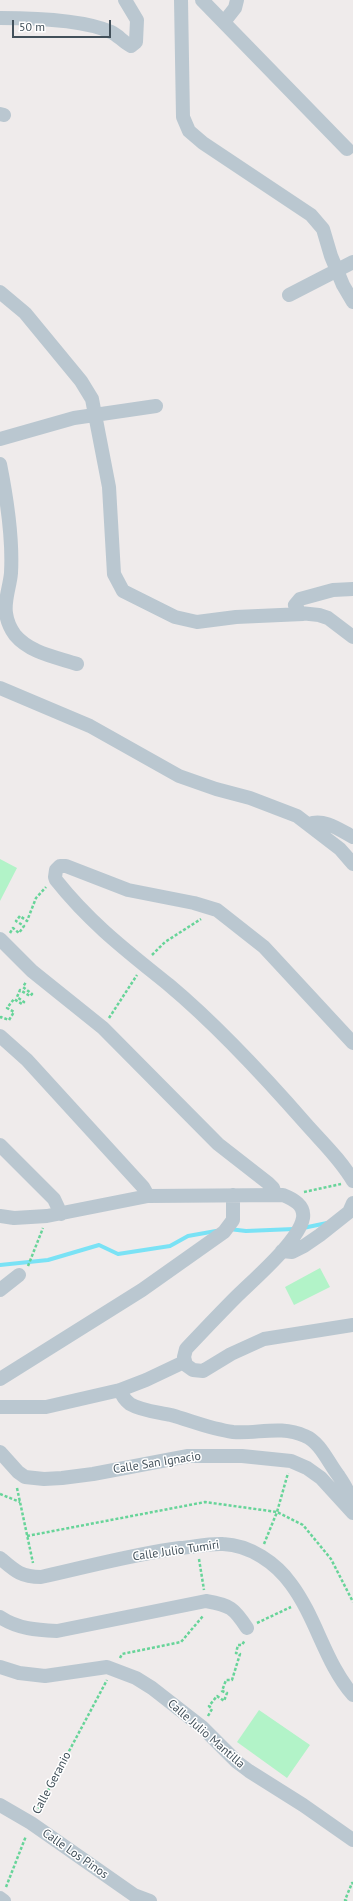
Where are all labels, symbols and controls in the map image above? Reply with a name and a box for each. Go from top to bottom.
scale bar [14,12,113,38]
text: 50 m [19,19,45,34]
street label: Calle San Ignacio [112,1449,202,1477]
street label: Calle Julio Tumiri [132,1538,220,1564]
street label: Calle Julio Mantilla [164,1697,248,1771]
street label: Calle Geranio [30,1749,74,1817]
street label: Calle Los Pinos [39,1826,111,1882]

